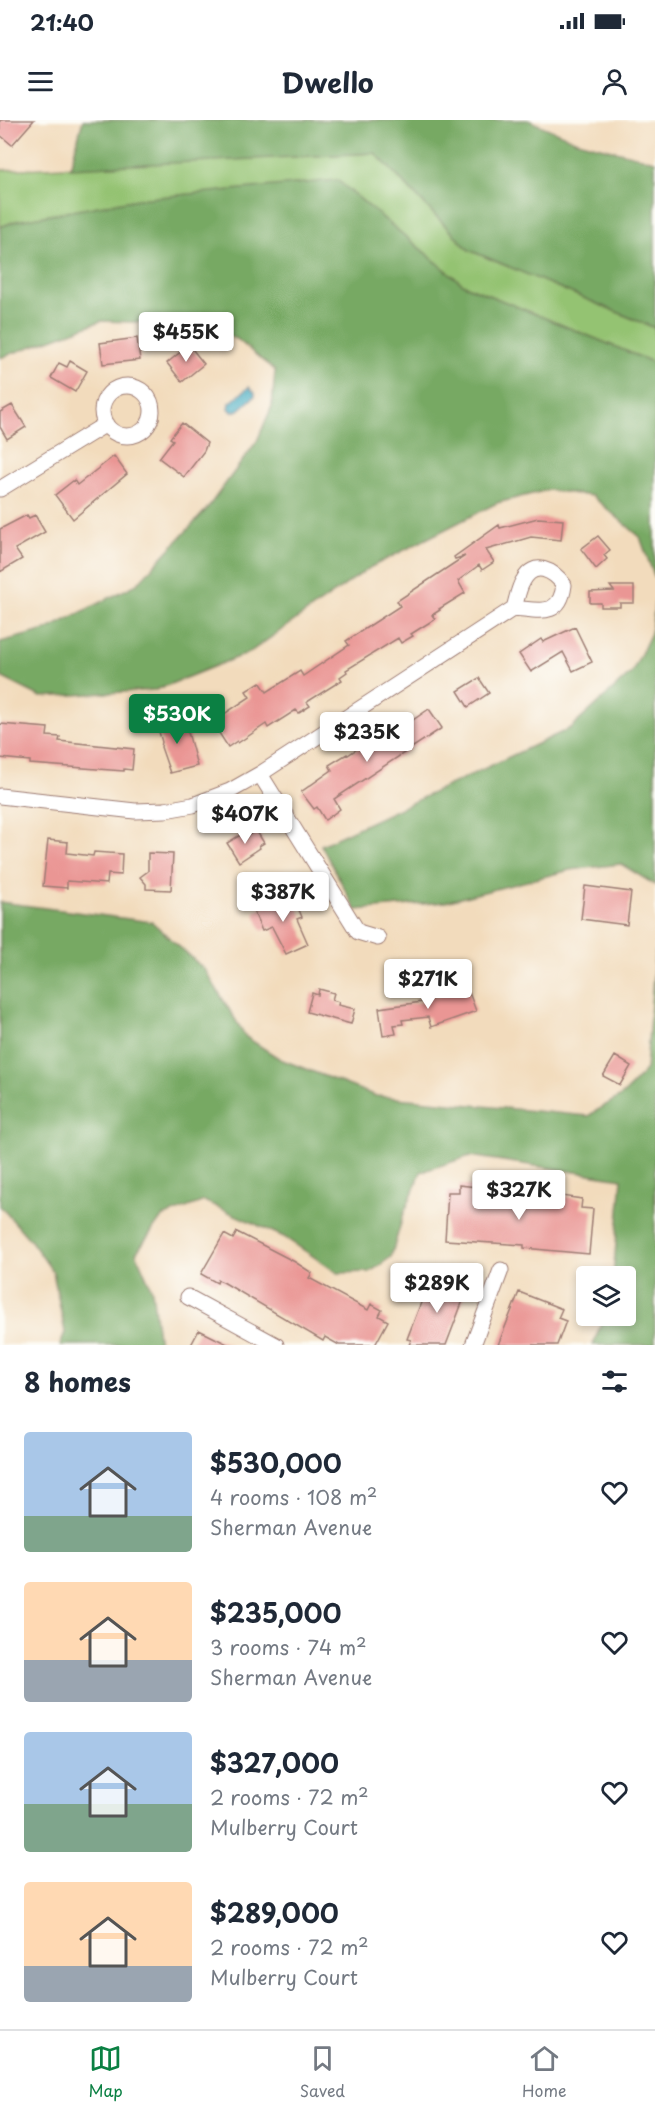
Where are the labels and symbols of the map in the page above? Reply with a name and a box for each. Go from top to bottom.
pin: $455K [144,312,228,363]
pin: $530K [135,694,219,745]
pin: $235K [325,712,409,763]
pin: $407K [203,794,287,845]
pin: $387K [241,872,325,923]
pin: $271K [386,959,470,1010]
pin: $327K [477,1170,561,1221]
pin: $289K [395,1263,479,1314]

